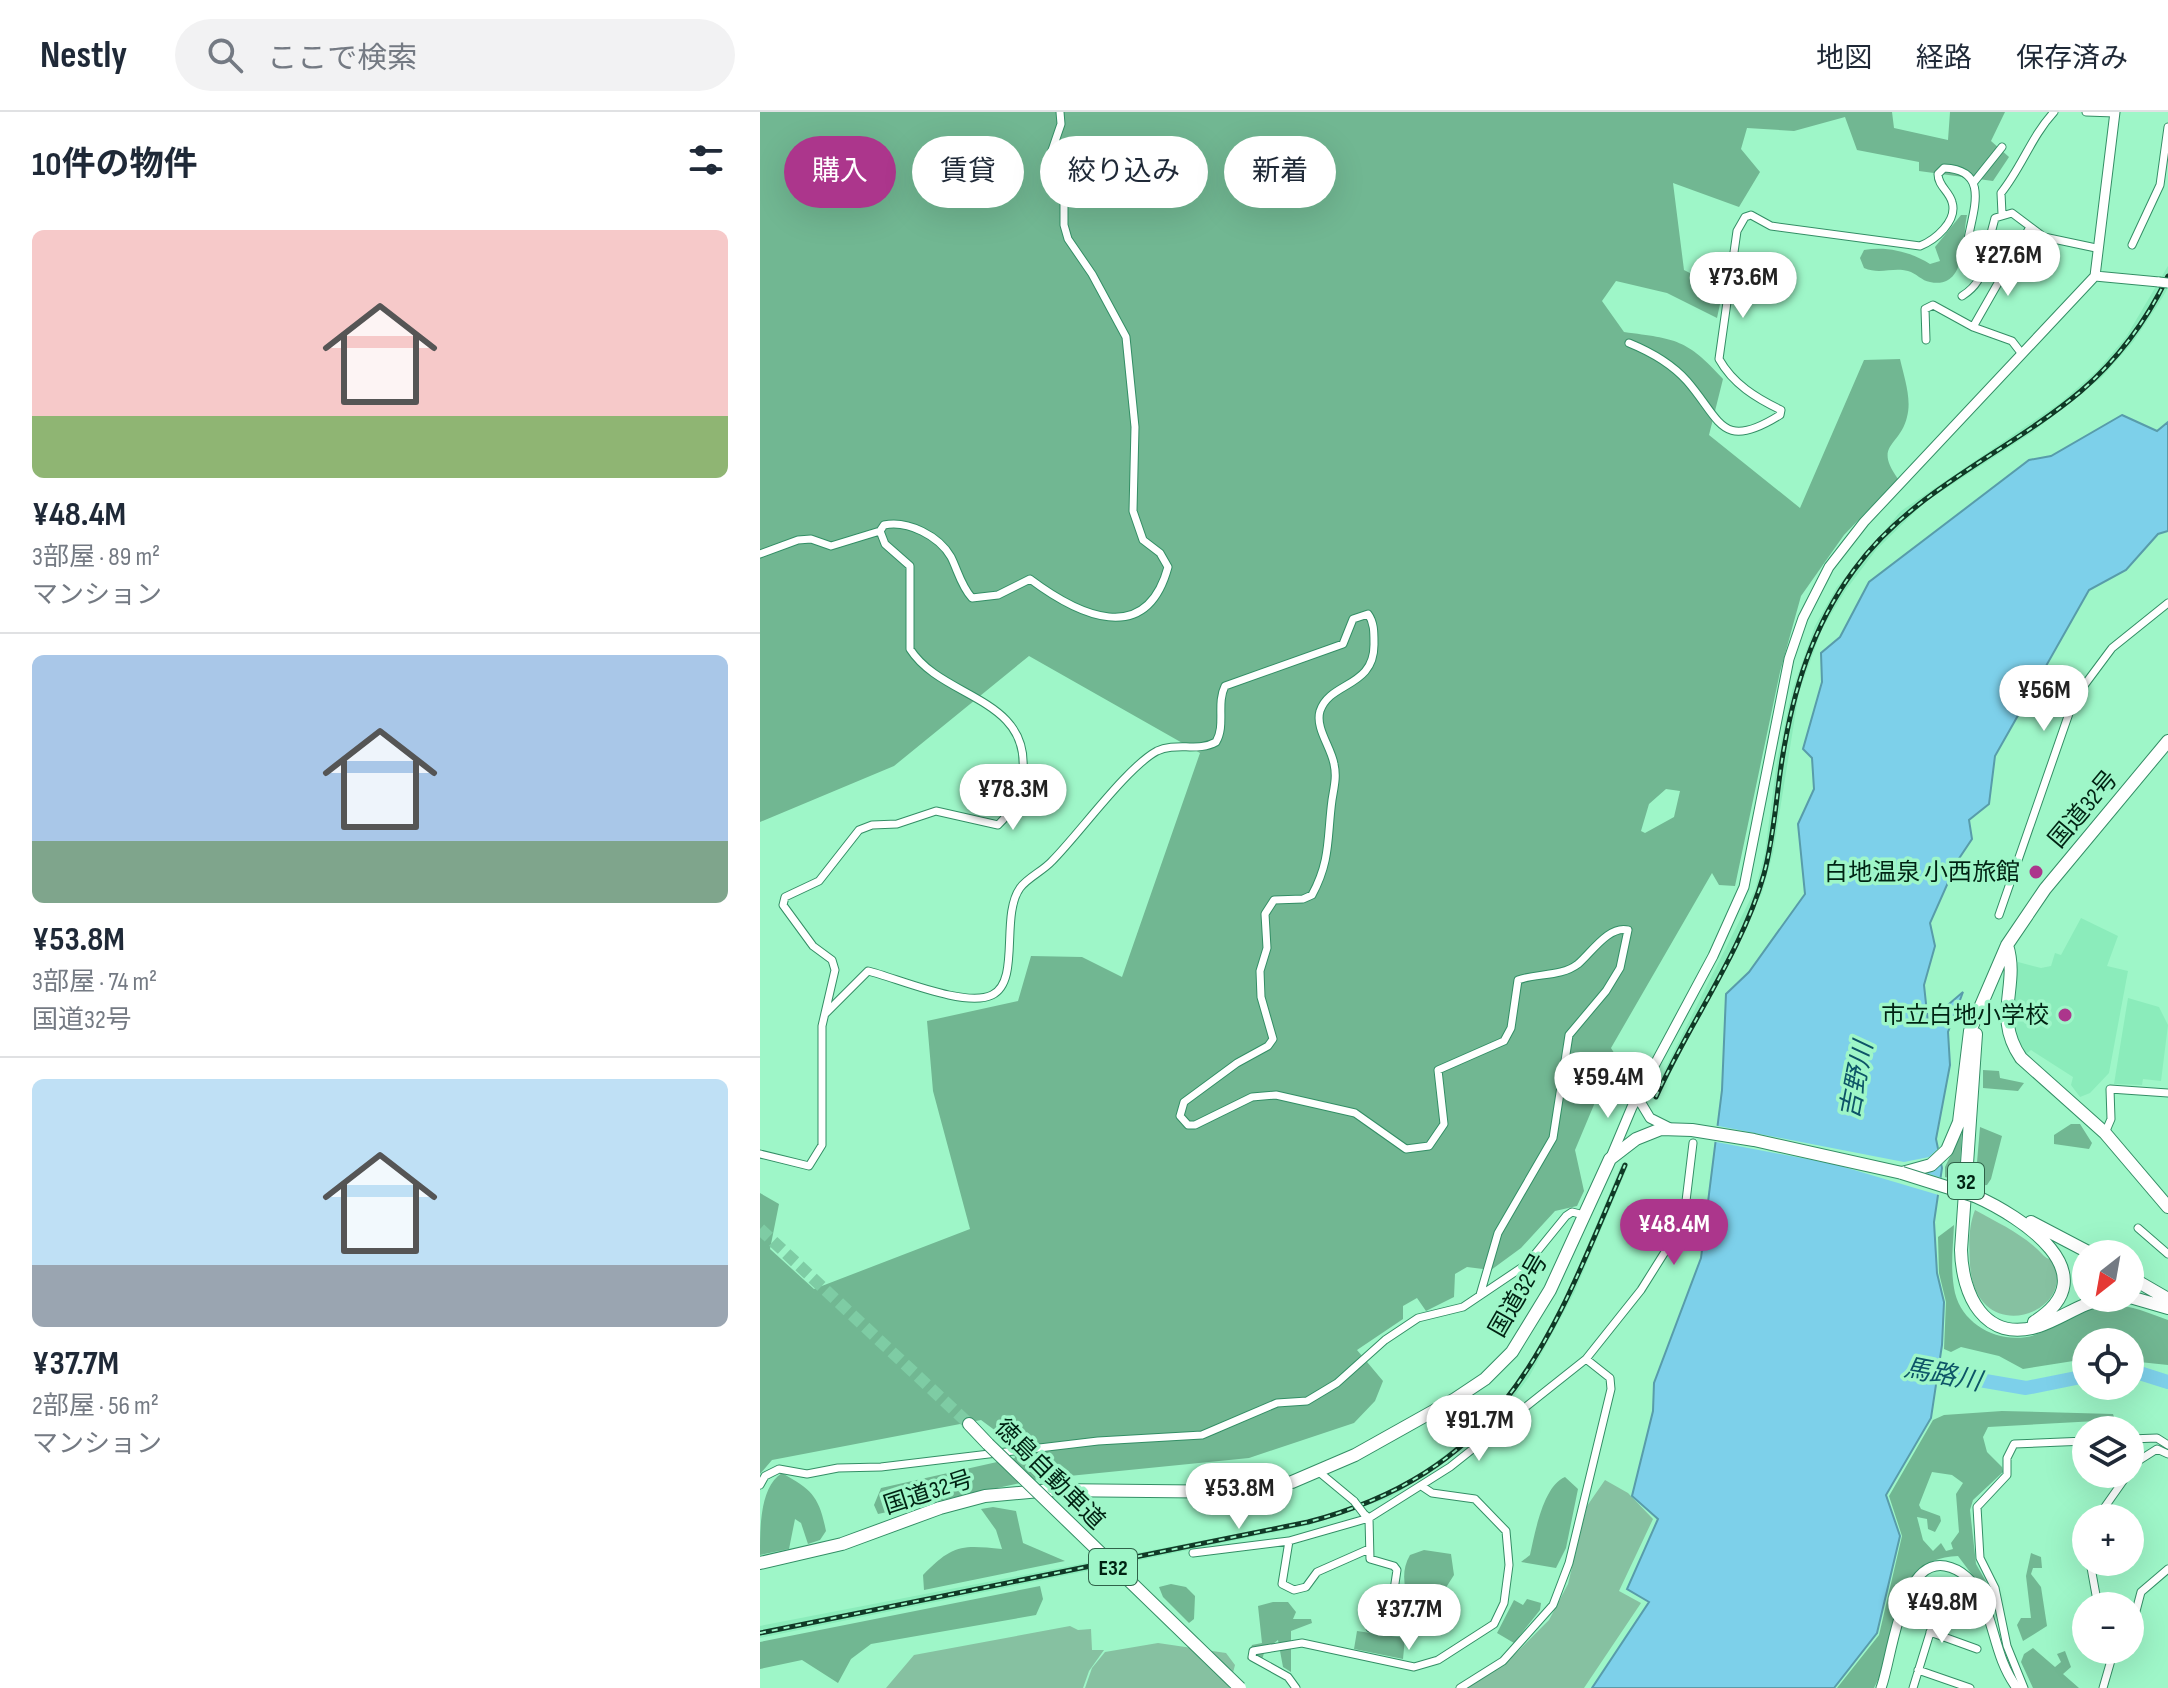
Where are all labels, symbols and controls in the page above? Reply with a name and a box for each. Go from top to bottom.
search box [175,19,735,91]
text: Nestly [40,33,127,78]
icon: search [203,33,247,77]
text: ここで検索 [267,41,417,77]
text: 地図 [1816,42,1872,75]
text: 経路 [1916,42,1972,75]
text: 保存済み [2016,42,2128,75]
chip: 購入 [784,136,896,208]
chip: 賃貸 [912,136,1024,208]
chip: 絞り込み [1040,136,1208,208]
chip: 新着 [1224,136,1336,208]
icon: filters [684,138,728,182]
text: 10件の物件 [32,144,198,185]
pin: ¥27.6M [1943,230,2073,298]
text: ¥27.6M [1974,240,2042,271]
pin: ¥73.6M [1678,252,1808,320]
text: ¥73.6M [1708,262,1778,293]
icon: home [308,282,452,426]
text: ¥48.4M [32,494,126,535]
text: 3部屋 · 89 m² [32,542,160,573]
text: マンション [32,580,162,611]
pin: ¥56M [1997,665,2091,733]
text: ¥56M [2017,675,2071,706]
icon: home [308,707,452,851]
pin: ¥78.3M [948,764,1078,832]
street label: 国道32号 [2043,765,2124,854]
text: ¥78.3M [978,774,1048,805]
place label: 白地温泉 小西旅館 [1824,858,2020,887]
marker: 白地温泉 小西旅館 [2027,863,2045,881]
text: ¥53.8M [32,919,125,960]
text: 3部屋 · 74 m² [32,967,157,998]
place label: 市立白地小学校 [1881,1001,2049,1030]
text: 国道32号 [32,1005,132,1036]
marker: 市立白地小学校 [2056,1006,2074,1024]
water label: 吉野川 [1835,1036,1881,1122]
pin: ¥59.4M [1543,1052,1673,1120]
text: ¥59.4M [1572,1062,1644,1093]
icon: home [308,1131,452,1275]
road number: 32 [1948,1163,1984,1199]
pin: ¥48.4M [1609,1199,1739,1267]
text: ¥48.4M [1638,1209,1710,1240]
north arrow [2072,1240,2144,1312]
map controls [2072,1240,2144,1664]
street label: 国道32号 [1483,1248,1554,1342]
button: locate [2072,1328,2144,1400]
text: ¥37.7M [32,1343,119,1384]
water label: 馬路川 [1901,1353,1987,1399]
text: 2部屋 · 56 m² [32,1391,159,1422]
pin: ¥91.7M [1414,1395,1544,1463]
text: ¥91.7M [1444,1405,1514,1436]
street label: 徳島自動車道 [988,1413,1111,1536]
button: layers [2072,1416,2144,1488]
text: マンション [32,1429,162,1460]
pin: ¥53.8M [1174,1463,1304,1531]
street label: 国道32号 [880,1464,976,1520]
text: ¥53.8M [1204,1473,1274,1504]
button: + [2072,1504,2144,1576]
road number: E32 [1089,1549,1137,1585]
pin: ¥49.8M [1877,1577,2007,1645]
pin: ¥37.7M [1344,1584,1474,1652]
text: ¥49.8M [1906,1587,1978,1618]
button: − [2072,1592,2144,1664]
text: ¥37.7M [1376,1594,1442,1625]

